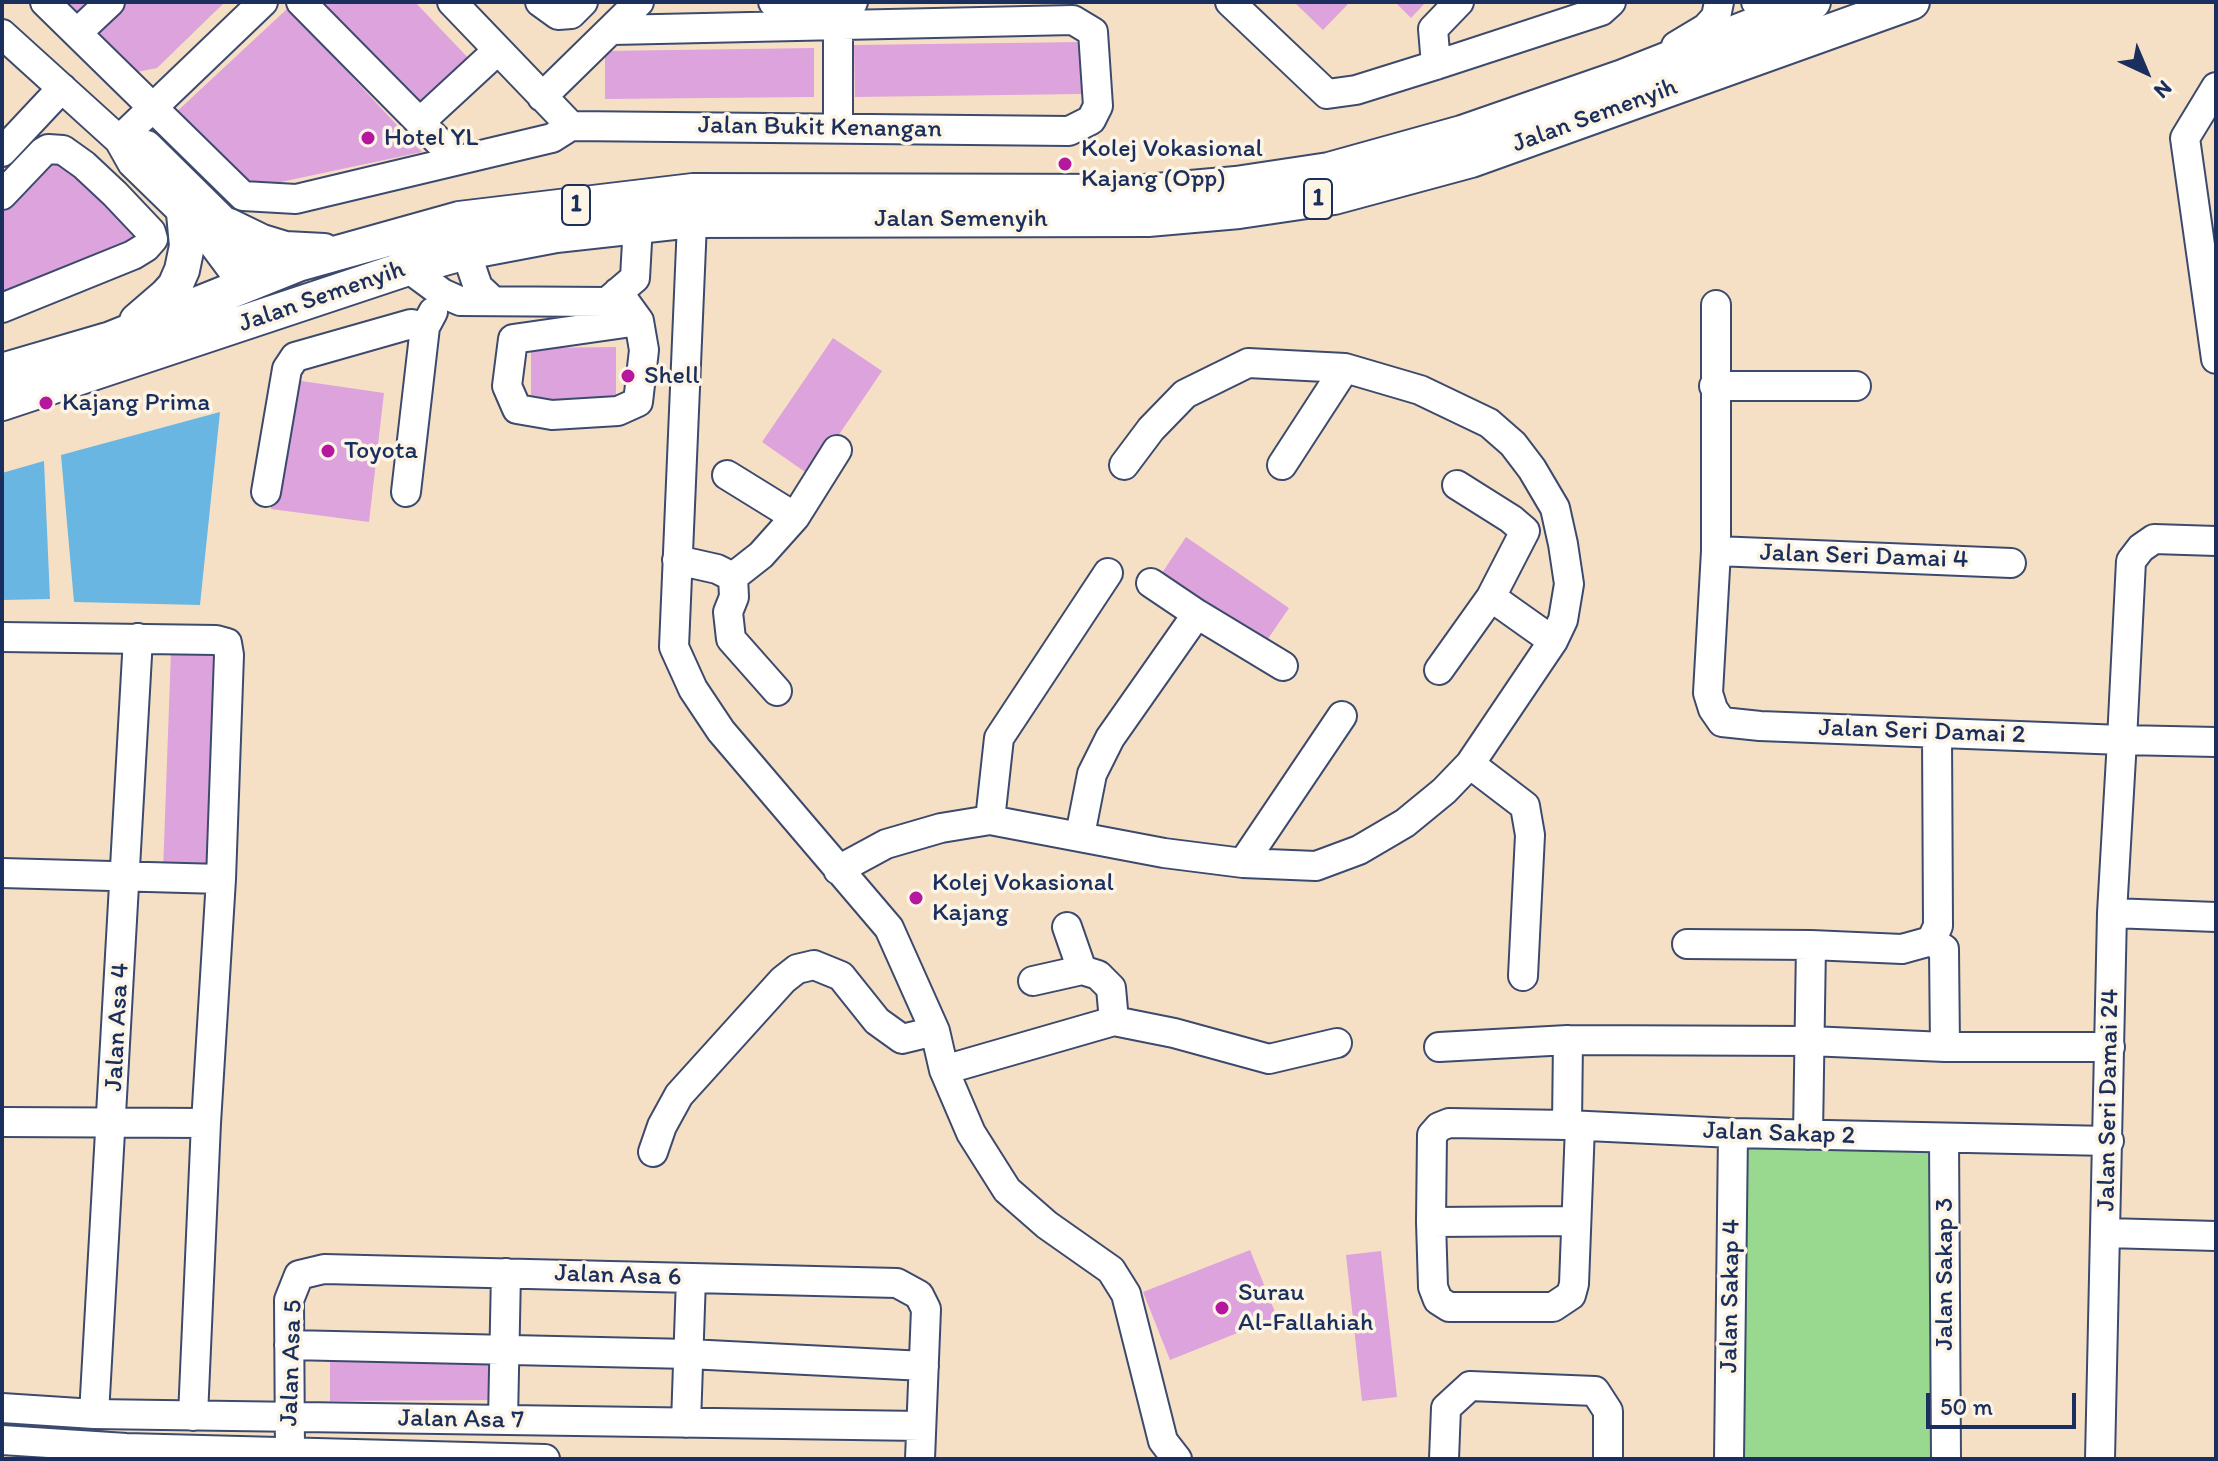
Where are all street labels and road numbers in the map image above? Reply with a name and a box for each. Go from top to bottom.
street label: Jalan Semenyih [1508,72,1682,160]
street label: Jalan Bukit Kenangan [698,110,942,146]
road number: 1 [1304,179,1332,219]
road number: 1 [562,185,590,225]
street label: Jalan Semenyih [874,203,1048,235]
street label: Jalan Semenyih [235,254,409,340]
street label: Jalan Seri Damai 4 [1759,538,1969,576]
street label: Jalan Seri Damai 2 [1818,713,2026,751]
street label: Jalan Asa 4 [99,962,137,1092]
street label: Jalan Seri Damai 24 [2091,988,2127,1212]
street label: Jalan Sakap 2 [1702,1116,1856,1152]
street label: Jalan Sakap 3 [1929,1198,1961,1350]
street label: Jalan Sakap 4 [1714,1219,1748,1373]
street label: Jalan Asa 6 [554,1258,682,1294]
street label: Jalan Asa 5 [274,1299,310,1427]
street label: Jalan Asa 7 [398,1403,524,1437]

